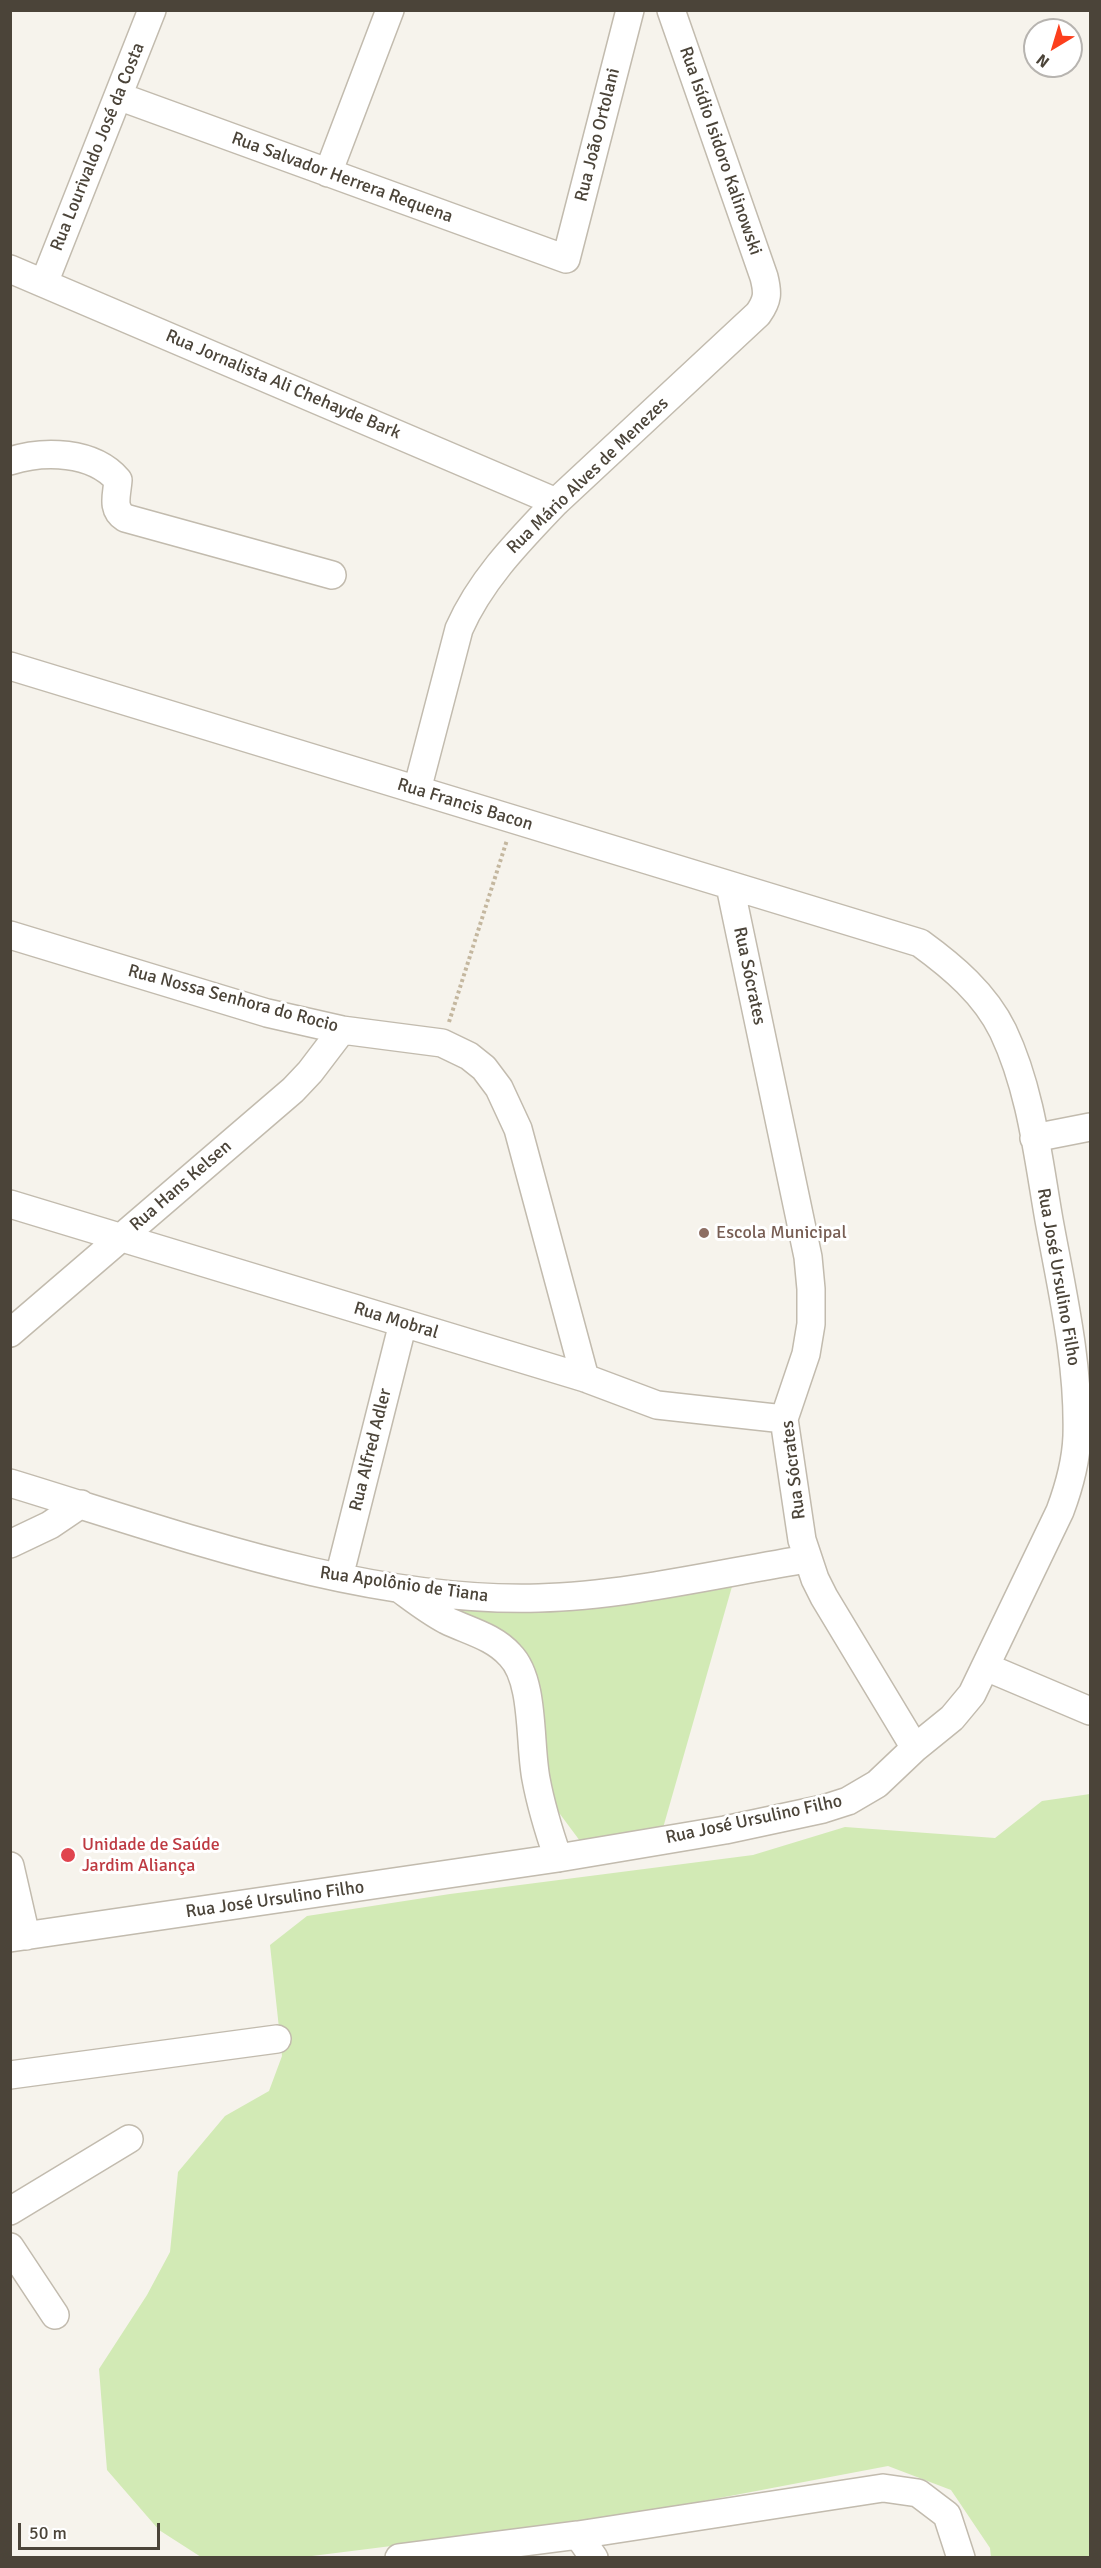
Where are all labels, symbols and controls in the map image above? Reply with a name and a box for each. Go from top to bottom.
north arrow [1023,18,1083,78]
street label: Rua Lourivaldo José da Costa [46,40,150,254]
street label: Rua Isídio Isidoro Kalinowski [674,44,766,258]
text: N [1033,49,1054,72]
street label: Rua João Ortolani [571,66,625,204]
street label: Rua Salvador Herrera Requena [228,128,456,228]
street label: Rua Jornalista Ali Chehayde Bark [162,326,404,444]
street label: Rua Mário Alves de Menezes [503,393,673,559]
street label: Rua Francis Bacon [395,774,535,836]
street label: Rua Sócrates [728,925,770,1027]
street label: Rua Nossa Senhora do Rocio [125,960,341,1038]
street label: Rua Hans Kelsen [126,1136,236,1236]
street label: Rua José Ursulino Filho [1032,1187,1084,1367]
place label: Escola Municipal [716,1222,847,1244]
marker: Escola Municipal [697,1226,711,1240]
street label: Rua Mobral [351,1298,441,1344]
street label: Rua Alfred Adler [345,1386,397,1514]
street label: Rua Sócrates [777,1419,811,1521]
street label: Rua Apolônio de Tiana [318,1562,490,1608]
street label: Rua José Ursulino Filho [664,1791,844,1849]
place label: Unidade de Saúde Jardim Aliança [82,1834,220,1876]
marker: Unidade de Saúde Jardim Aliança [59,1846,77,1864]
street label: Rua José Ursulino Filho [184,1877,366,1923]
scale bar [21,2511,164,2549]
text: 50 m [29,2522,67,2544]

